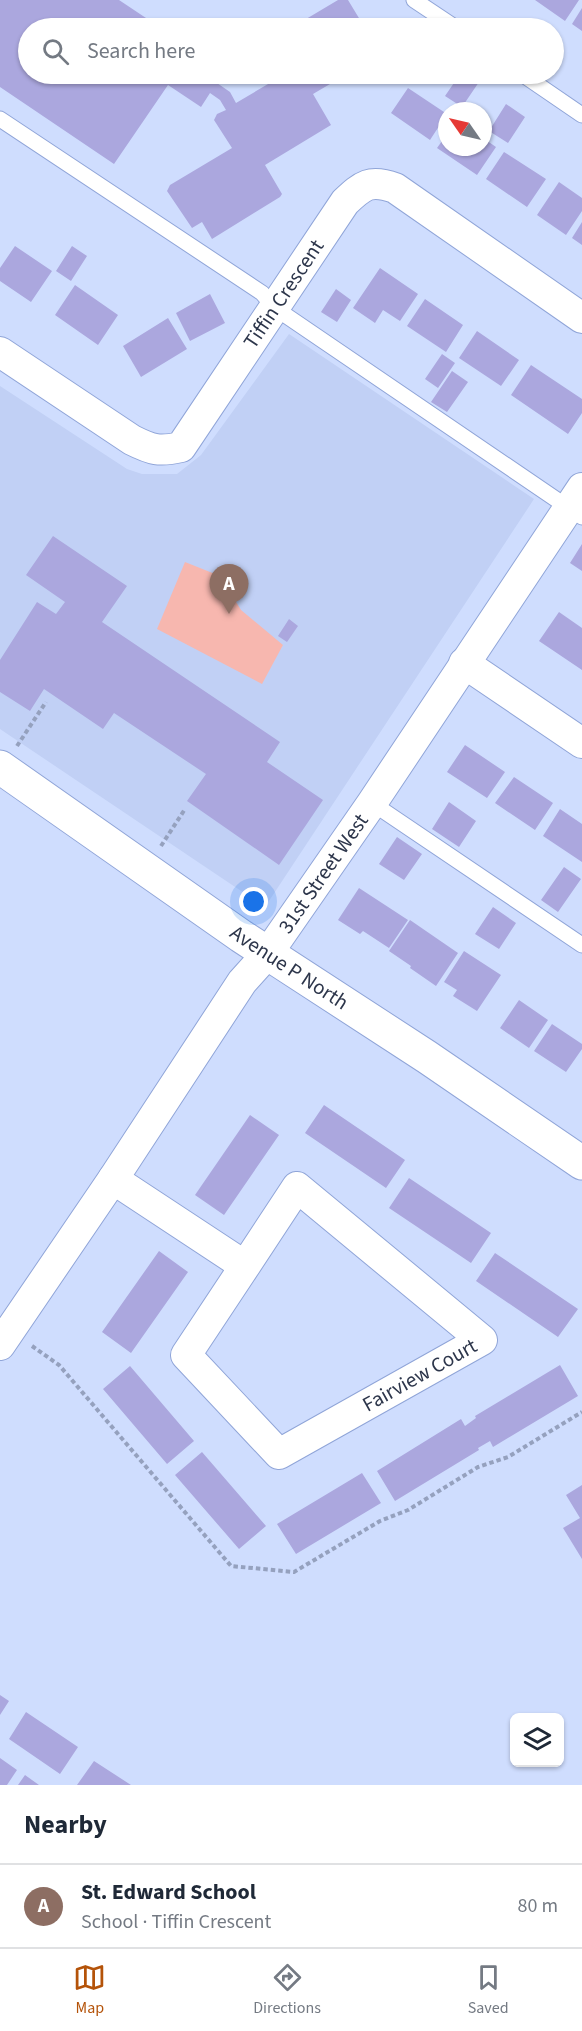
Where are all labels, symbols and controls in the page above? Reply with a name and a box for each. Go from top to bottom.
search box [18,18,564,84]
icon: search [39,35,72,68]
text: Search here [87,35,195,67]
north arrow [438,102,492,156]
street label: Tiffin Crescent [236,233,331,354]
pin: A [210,564,248,614]
street label: 31st Street West [271,807,375,940]
your location [239,887,268,916]
street label: Avenue P North [224,918,354,1017]
street label: Fairview Court [357,1331,482,1419]
map controls [510,1713,564,1767]
button: layers [510,1713,564,1767]
text: Nearby [24,1806,107,1843]
text: St. Edward School [81,1876,256,1908]
text: A [38,1892,49,1920]
text: 80 m [518,1892,558,1920]
text: School · Tiffin Crescent [81,1908,271,1936]
tab: Map [73,1961,106,2019]
tab: Directions [253,1961,321,2019]
tab: Saved [468,1961,509,2019]

